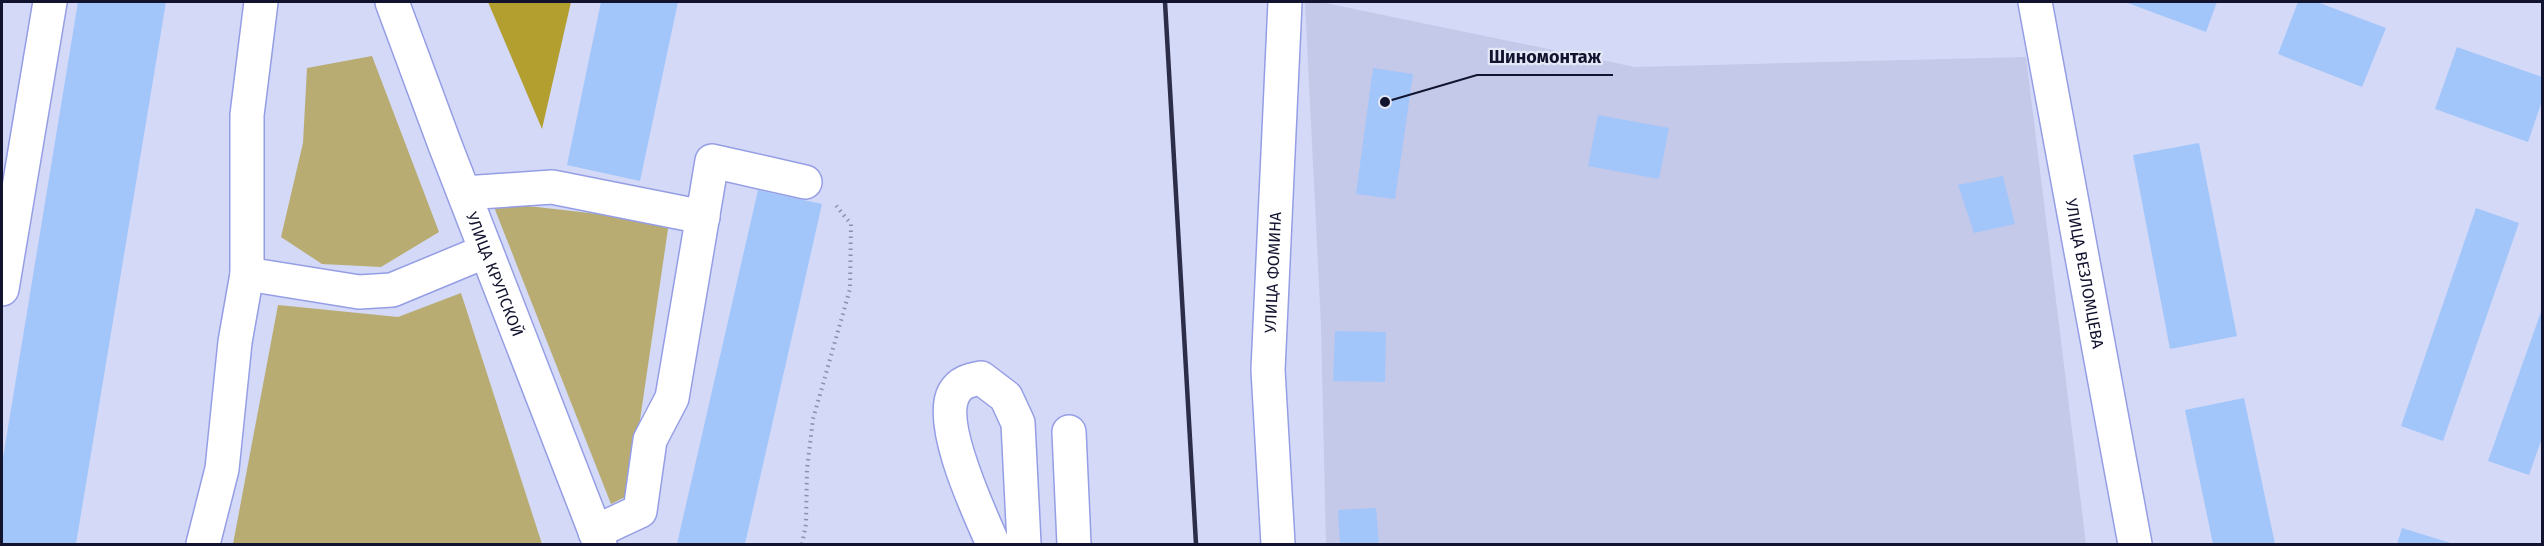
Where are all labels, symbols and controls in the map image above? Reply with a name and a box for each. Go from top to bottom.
callout: Шиномонтаж [1477,39,1613,75]
text: Шиномонтаж [1489,46,1602,68]
street label: УЛИЦА ВЕЗЛОМЦЕВА [2061,197,2108,351]
street label: УЛИЦА КРУПСКОЙ [462,209,527,339]
street label: УЛИЦА ФОМИНА [1261,211,1285,333]

